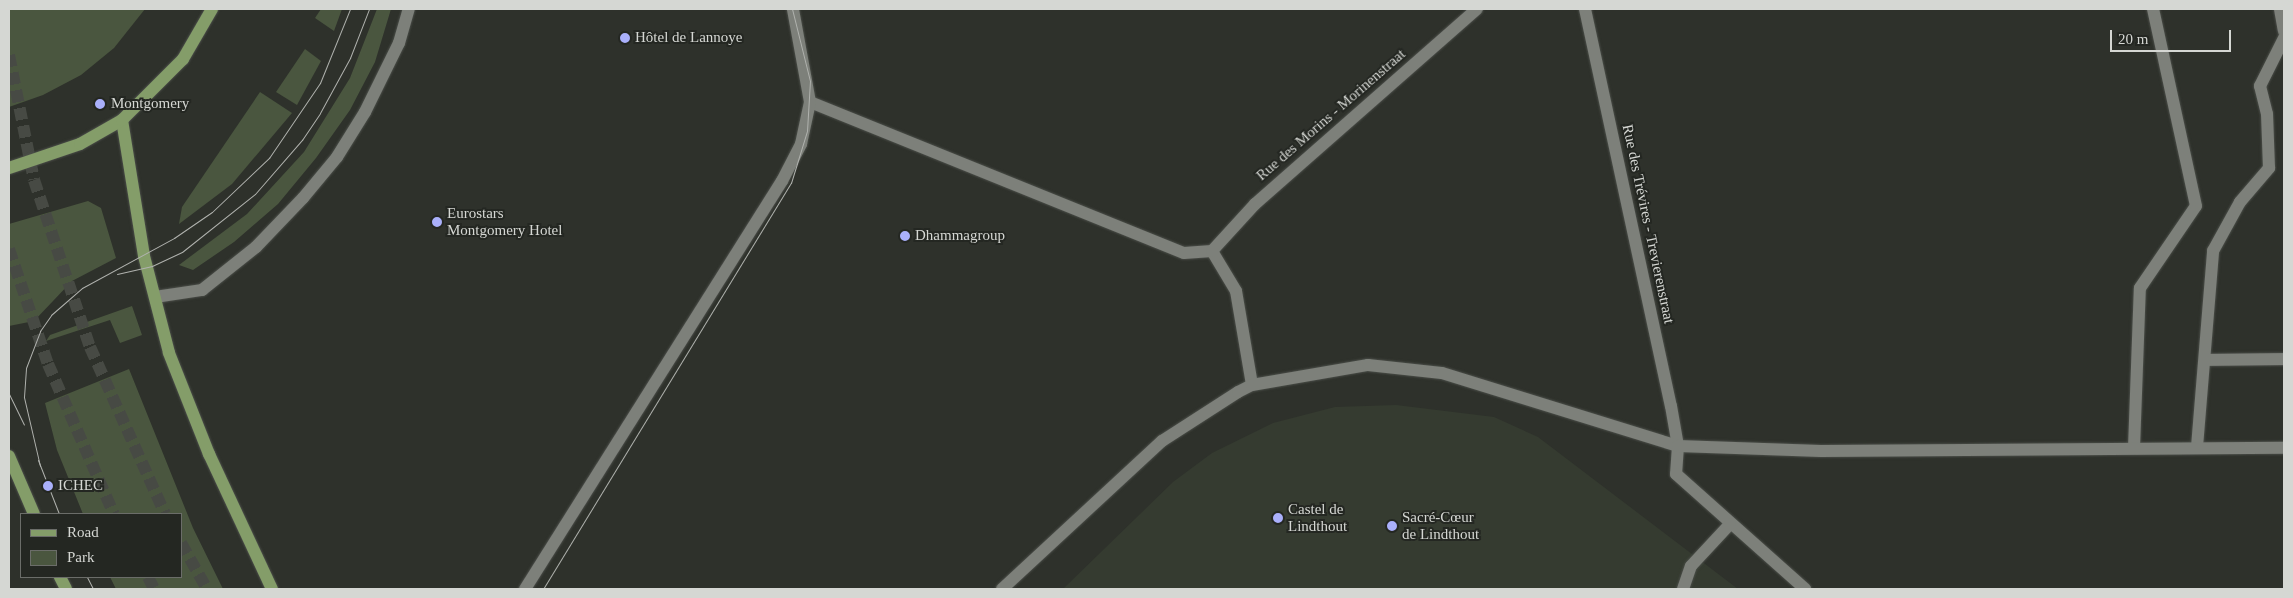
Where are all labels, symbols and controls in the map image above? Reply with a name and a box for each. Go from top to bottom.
scale bar [2113,20,2234,52]
place label: Hôtel de Lannoye [635,29,742,47]
text: 20 m [2118,31,2148,47]
marker: Hôtel de Lannoye [619,32,631,44]
street label: Rue des Morins - Morinenstraat [1253,45,1409,185]
place label: Montgomery [111,95,189,113]
marker: Montgomery [93,97,107,111]
street label: Rue des Trévires - Trevierenstraat [1618,122,1678,326]
place label: Eurostars Montgomery Hotel [447,204,562,239]
marker: Eurostars Montgomery Hotel [431,216,443,228]
place label: Dhammagroup [915,227,1005,245]
marker: Dhammagroup [899,230,911,242]
place label: ICHEC [58,477,103,495]
marker: ICHEC [42,480,54,492]
place label: Castel de Lindthout [1288,500,1347,535]
place label: Sacré-Cœur de Lindthout [1402,508,1479,543]
marker: Castel de Lindthout [1272,512,1284,524]
legend [20,513,182,578]
marker: Sacré-Cœur de Lindthout [1386,520,1398,532]
text: Road [67,524,99,540]
text: Park [67,549,95,565]

